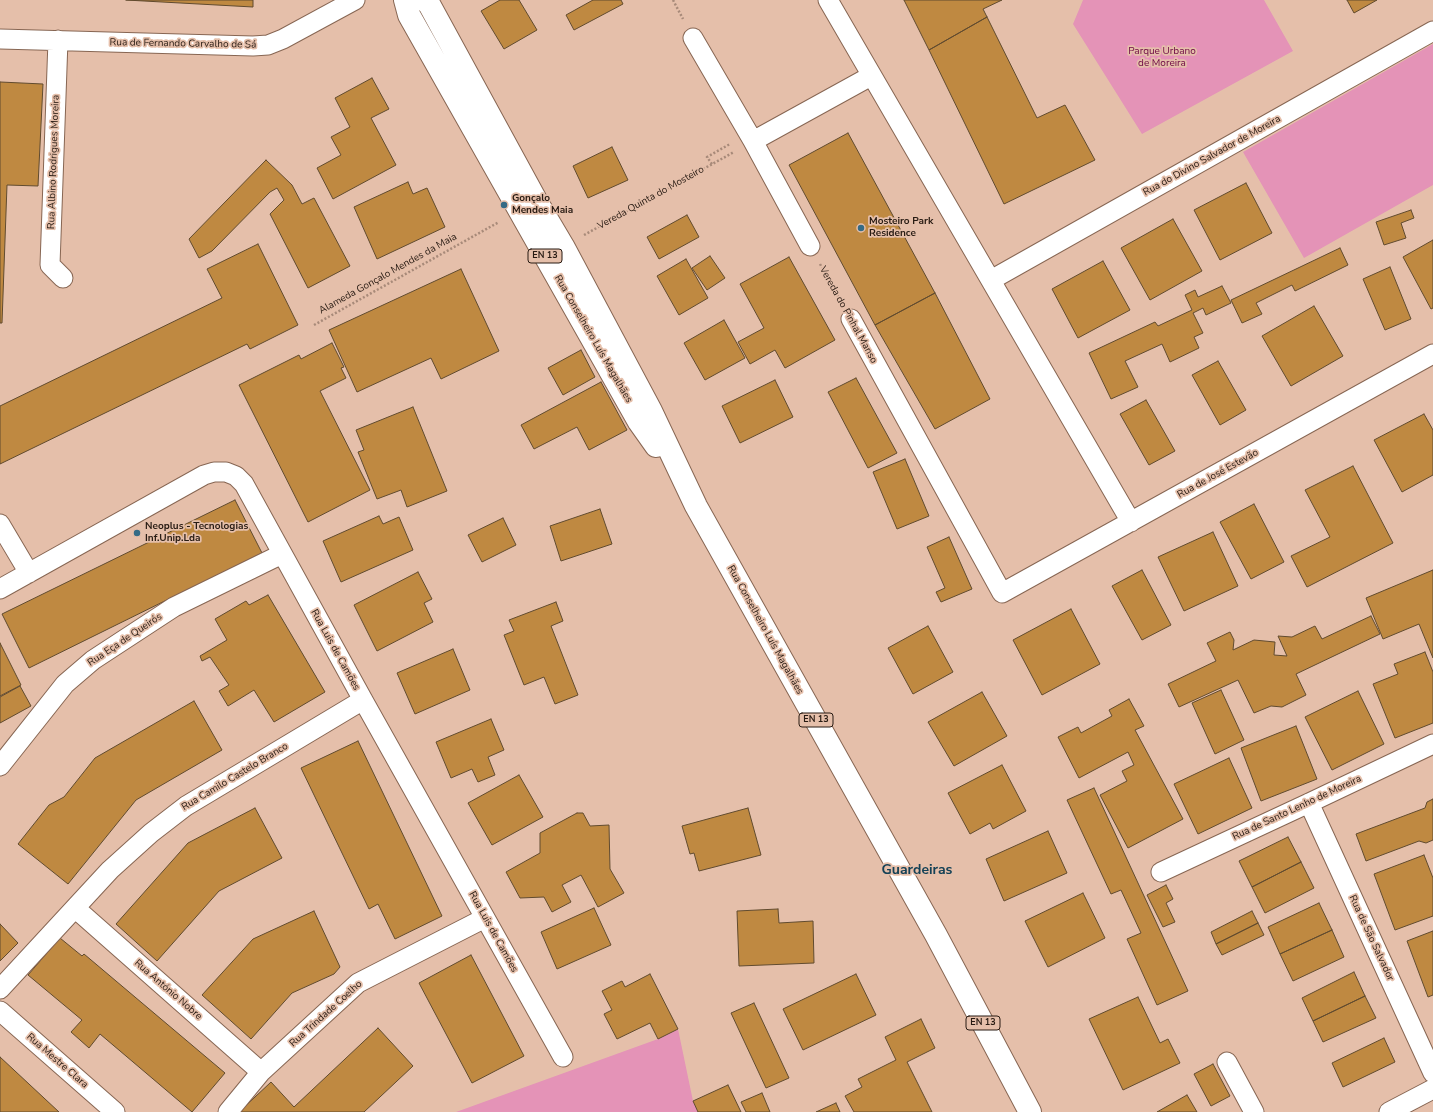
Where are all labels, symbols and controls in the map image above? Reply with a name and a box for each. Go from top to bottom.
street label: Rua de Fernando Carvalho de Sá [110,37,256,51]
park label: Parque Urbano de Moreira [1128,46,1196,70]
street label: Rua Albino Rodrigues Moreira [46,95,62,229]
street label: Rua do Divino Salvador de Moreira [1141,113,1283,199]
street label: Vereda Quinta do Mosteiro [596,164,706,232]
place label: Gonçalo Mendes Maia [512,193,573,216]
marker: Gonçalo Mendes Maia [499,200,509,210]
place label: Mosteiro Park Residence [869,216,933,240]
marker: Mosteiro Park Residence [856,223,866,233]
street label: Alameda Gonçalo Mendes da Maia [317,231,459,317]
road number: EN 13 [528,249,562,263]
street label: Vereda do Pinhal Manso [816,264,880,366]
street label: Rua Conselheiro Luís Magalhães [551,273,635,405]
street label: Rua de José Estevão [1176,447,1260,501]
place label: Neoplus - Tecnologias Inf.Unip.Lda [145,521,248,544]
marker: Neoplus - Tecnologias Inf.Unip.Lda [132,528,142,538]
street label: Rua Conselheiro Luís Magalhães [724,563,806,697]
street label: Rua Luis de Camões [308,607,362,693]
street label: Rua Eça de Queirós [86,611,164,669]
road number: EN 13 [799,713,833,727]
street label: Rua Camilo Castelo Branco [180,741,290,813]
street label: Rua de Santo Lenho de Moreira [1231,773,1363,843]
district label: Guardeiras [882,863,952,879]
street label: Rua Luis de Camões [466,889,520,975]
street label: Rua de São Salvador [1346,893,1396,983]
street label: Rua António Nobre [132,957,204,1023]
street label: Rua Trindade Coelho [287,978,365,1050]
road number: EN 13 [966,1016,1000,1030]
street label: Rua Mestre Clara [24,1031,90,1091]

